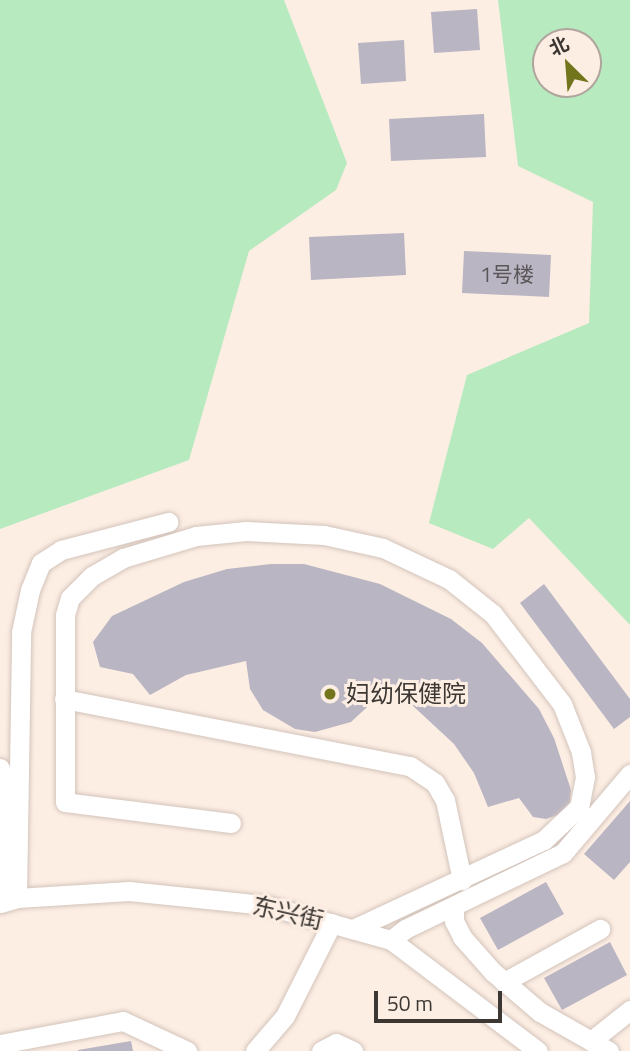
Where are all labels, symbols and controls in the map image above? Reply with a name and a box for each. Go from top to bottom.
north arrow [532,28,602,98]
text: 北 [544,28,573,62]
house number: 1号楼 [480,261,534,287]
place label: 妇幼保健院 [346,680,466,708]
marker: 妇幼保健院 [320,684,340,704]
street label: 东兴街 [250,891,326,935]
scale bar [378,978,506,1022]
text: 50 m [387,987,433,1019]

